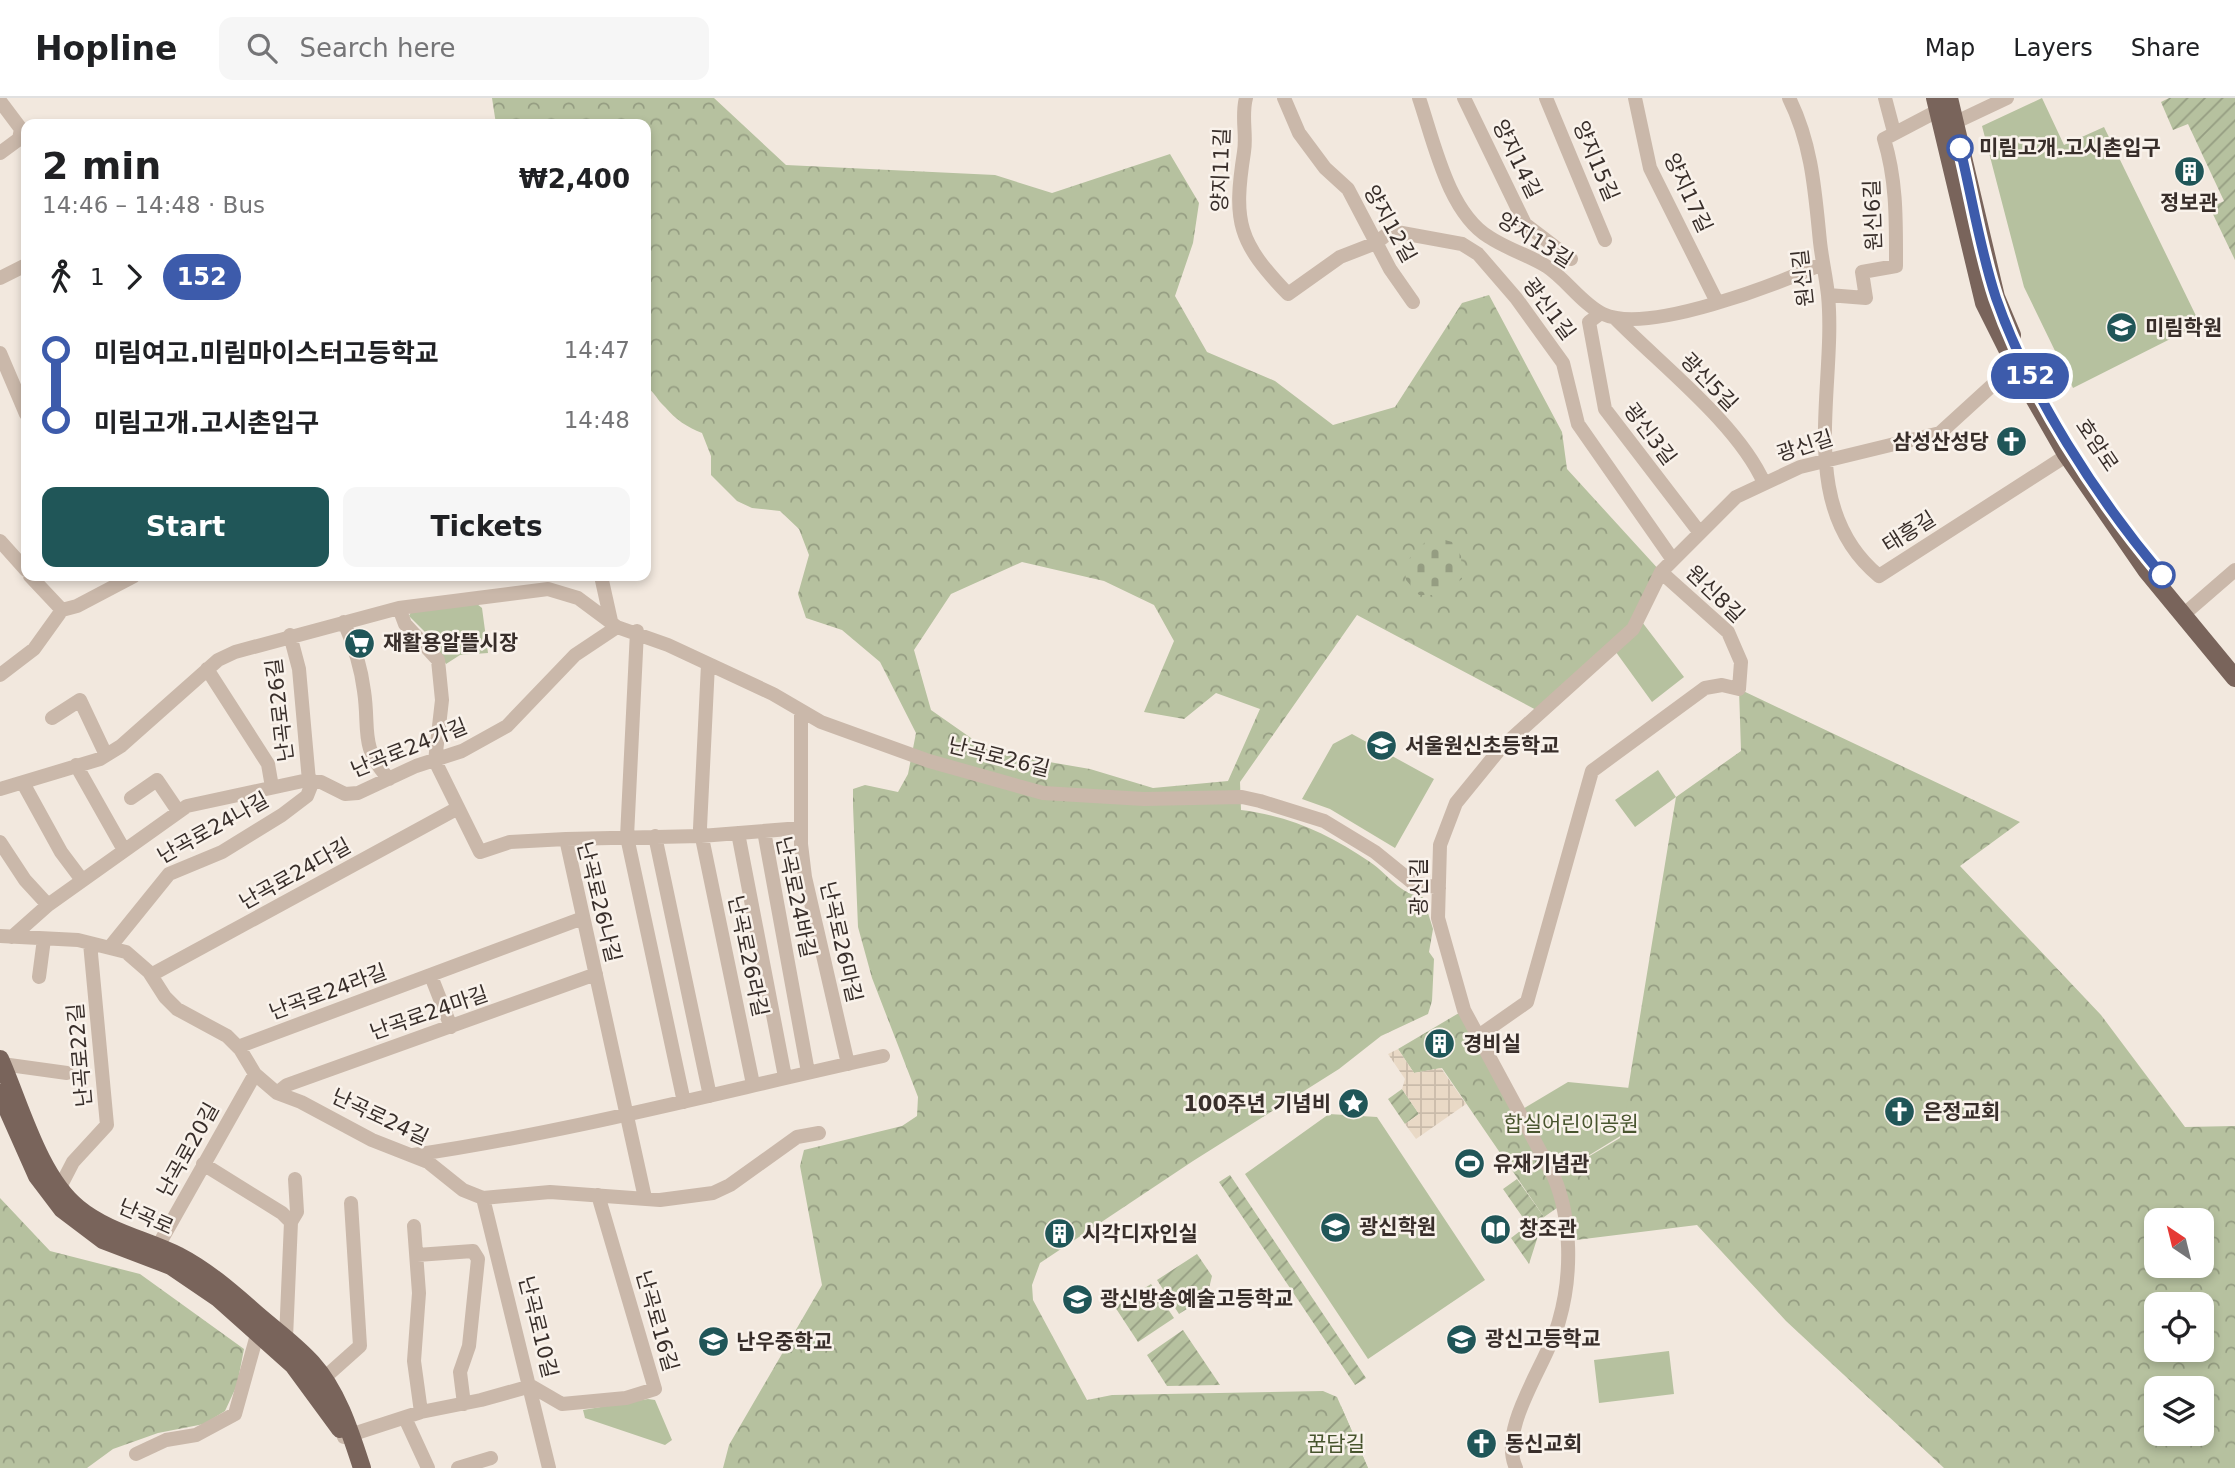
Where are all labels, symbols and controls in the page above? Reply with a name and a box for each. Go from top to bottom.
search box [219,17,709,80]
text: Hopline [35,29,177,68]
icon: search [243,29,281,67]
text: Search here [299,33,456,63]
text: Map [1925,34,1975,62]
text: Layers [2013,34,2093,62]
text: Share [2131,34,2200,62]
street label: 양지14길 [1488,116,1546,202]
street label: 양지15길 [1568,117,1624,205]
street label: 양지11길 [1208,127,1234,213]
marker: 미림고개.고시촌입구 [1947,135,1973,161]
place label: 미림고개.고시촌입구 [1979,136,2161,160]
text: 2 min [42,144,161,188]
street label: 양지17길 [1659,150,1717,236]
building icon: 정보관 [2172,154,2206,188]
text: ₩2,400 [519,164,630,194]
street label: 원신6길 [1860,179,1886,251]
street label: 양지12길 [1359,181,1421,267]
place label: 정보관 [2160,191,2218,215]
text: 14:46 – 14:48 · Bus [42,192,265,218]
street label: 양지13길 [1493,207,1577,273]
street label: 원신길 [1788,248,1818,308]
icon: walk [42,258,80,296]
icon: forward [115,258,153,296]
text: 152 [177,263,227,291]
text: 1 [90,264,105,290]
street label: 광신1길 [1518,273,1580,345]
school or university icon: 미림학원 [2105,311,2139,345]
place label: 미림학원 [2145,316,2222,340]
text: 14:47 [564,337,630,363]
text: 미림여고.미림마이스터고등학교 [94,338,439,368]
street label: 광신5길 [1676,348,1742,416]
line badge: 152 [1990,353,2070,399]
text: 152 [2005,362,2055,390]
street label: 광신3길 [1619,398,1681,470]
text: 14:48 [564,407,630,433]
text: 미림고개.고시촌입구 [94,408,319,438]
street label: 호암로 [2071,414,2123,476]
church icon: 삼성산성당 [1995,425,2029,459]
street label: 광신길 [1774,426,1836,466]
place label: 삼성산성당 [1892,430,1989,454]
button: Start [42,487,329,567]
button: Tickets [343,487,630,567]
street label: 태흥길 [1878,506,1940,558]
street label: 원신8길 [1681,561,1749,627]
unlabelled marker [2149,562,2175,588]
supermarket icon: 재활용알뜰시장 [343,626,377,660]
place label: 재활용알뜰시장 [383,631,518,655]
street label: 난곡로26길 [262,657,298,763]
street label: 난곡로24가길 [347,714,471,782]
school or university icon: 서울원신초등학교 [1365,729,1399,763]
street label: 난곡로26길 [946,733,1052,781]
place label: 서울원신초등학교 [1405,734,1560,758]
street label: 난곡로24나길 [153,788,273,868]
street label: 난곡로24다길 [235,834,355,914]
street label: 난곡로24바길 [771,834,821,960]
street label: 난곡로26나길 [572,839,626,965]
street label: 광신길 [1407,858,1431,916]
street label: 난곡로26마길 [815,879,867,1005]
street label: 난곡로26라길 [723,893,773,1019]
street label: 난곡로24라길 [266,960,390,1024]
street label: 난곡로24마길 [367,982,491,1044]
street label: 난곡로22길 [64,1002,96,1108]
building icon: 경비실 [1423,1027,1457,1061]
place label: 경비실 [1463,1032,1521,1056]
street label: 난곡로24길 [328,1084,432,1150]
place icon: 100주년 기념비 [1337,1087,1371,1121]
place label: 100주년 기념비 [1183,1092,1331,1116]
church icon: 은정교회 [1883,1095,1917,1129]
street label: 난곡로20길 [152,1099,224,1201]
place label: 은정교회 [1923,1100,2000,1124]
park label: 합실어린이공원 [1503,1112,1639,1136]
sports icon: 유재기념관 [1453,1147,1487,1181]
place label: 유재기념관 [1493,1152,1590,1176]
street label: 난곡로 [115,1194,177,1240]
north arrow [2144,1208,2214,1278]
map controls [2144,1208,2214,1446]
school or university icon: 광신학원 [1319,1210,1353,1244]
library icon: 창조관 [1479,1212,1513,1246]
place label: 광신학원 [1359,1215,1436,1239]
building icon: 시각디자인실 [1042,1217,1076,1251]
place label: 창조관 [1519,1217,1577,1241]
place label: 시각디자인실 [1082,1222,1198,1246]
street label: 난곡로16길 [631,1268,683,1374]
street label: 난곡로10길 [514,1274,562,1380]
school or university icon: 광신방송예술고등학교 [1060,1282,1094,1316]
place label: 광신방송예술고등학교 [1100,1287,1293,1311]
button: locate [2144,1292,2214,1362]
school or university icon: 광신고등학교 [1445,1322,1479,1356]
school or university icon: 난우중학교 [696,1325,730,1359]
place label: 광신고등학교 [1485,1327,1601,1351]
place label: 난우중학교 [736,1330,833,1354]
button: layers [2144,1376,2214,1446]
church icon: 동신교회 [1465,1427,1499,1461]
park label: 꿈담길 [1307,1432,1365,1456]
place label: 동신교회 [1505,1432,1582,1456]

